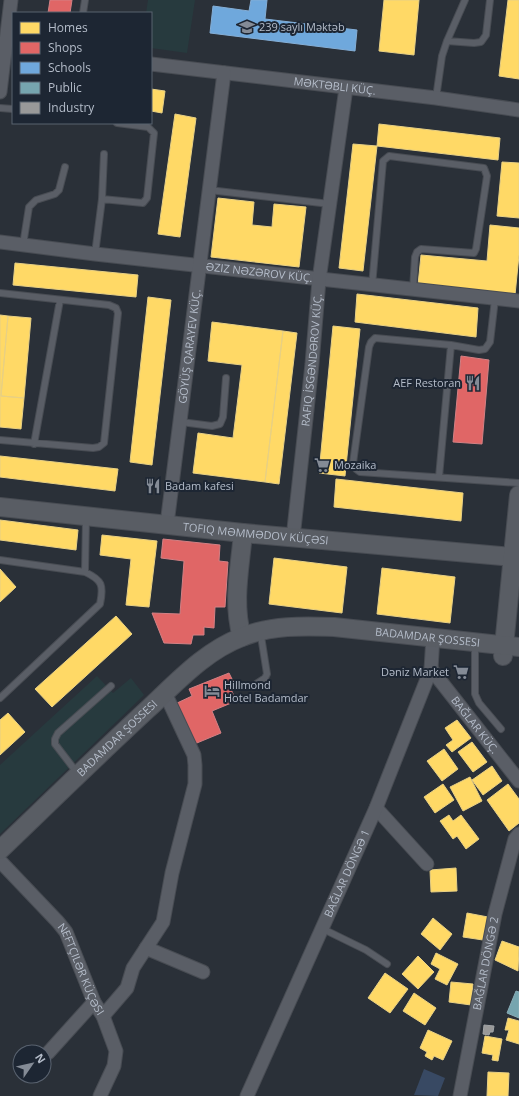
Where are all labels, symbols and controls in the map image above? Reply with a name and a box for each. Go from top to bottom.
legend [12,12,152,124]
school or university icon: 239 saylı Məktəb [238,18,256,36]
text: Homes [48,19,88,36]
place label: 239 saylı Məktəb [259,19,345,34]
text: Shops [48,39,83,56]
text: Schools [48,59,91,76]
street label: MƏKTƏBLI KÜÇ. [293,73,377,98]
text: Public [48,79,82,96]
text: Industry [48,99,95,116]
street label: ƏZIZ NƏZƏROV KÜÇ. [205,258,314,285]
street label: GÖYÜŞ QARAYEV KÜÇ. [174,288,204,404]
street label: RAFIQ İSGƏNDƏROV KÜÇ. [297,293,325,427]
restaurant icon: AEF Restoran [464,374,482,392]
place label: AEF Restoran [393,375,461,390]
supermarket icon: Mozaika [313,456,331,474]
place label: Mozaika [334,457,376,472]
restaurant icon: Badam kafesi [144,477,162,495]
place label: Badam kafesi [165,478,234,493]
street label: TOFIQ MƏMMƏDOV KÜÇƏSI [182,519,329,548]
street label: BADAMDAR ŞOSSESI [374,623,481,650]
supermarket icon: Dəniz Market [452,663,470,681]
place label: Dəniz Market [381,664,449,679]
place label: Hillmond Hotel Badamdar [224,677,309,705]
hotel icon: Hillmond Hotel Badamdar [203,682,221,700]
street label: BAĞLAR KÜÇ. [448,693,503,756]
street label: BADAMDAR ŞOSSESI [73,696,160,779]
street label: BAĞLAR DÖNGƏ 1 [320,827,372,919]
street label: BAĞLAR DÖNGƏ 2 [469,915,501,1011]
street label: NEFTÇILƏR KÜÇƏSI [55,920,108,1018]
north arrow [12,1044,52,1084]
text: N [32,1050,49,1066]

